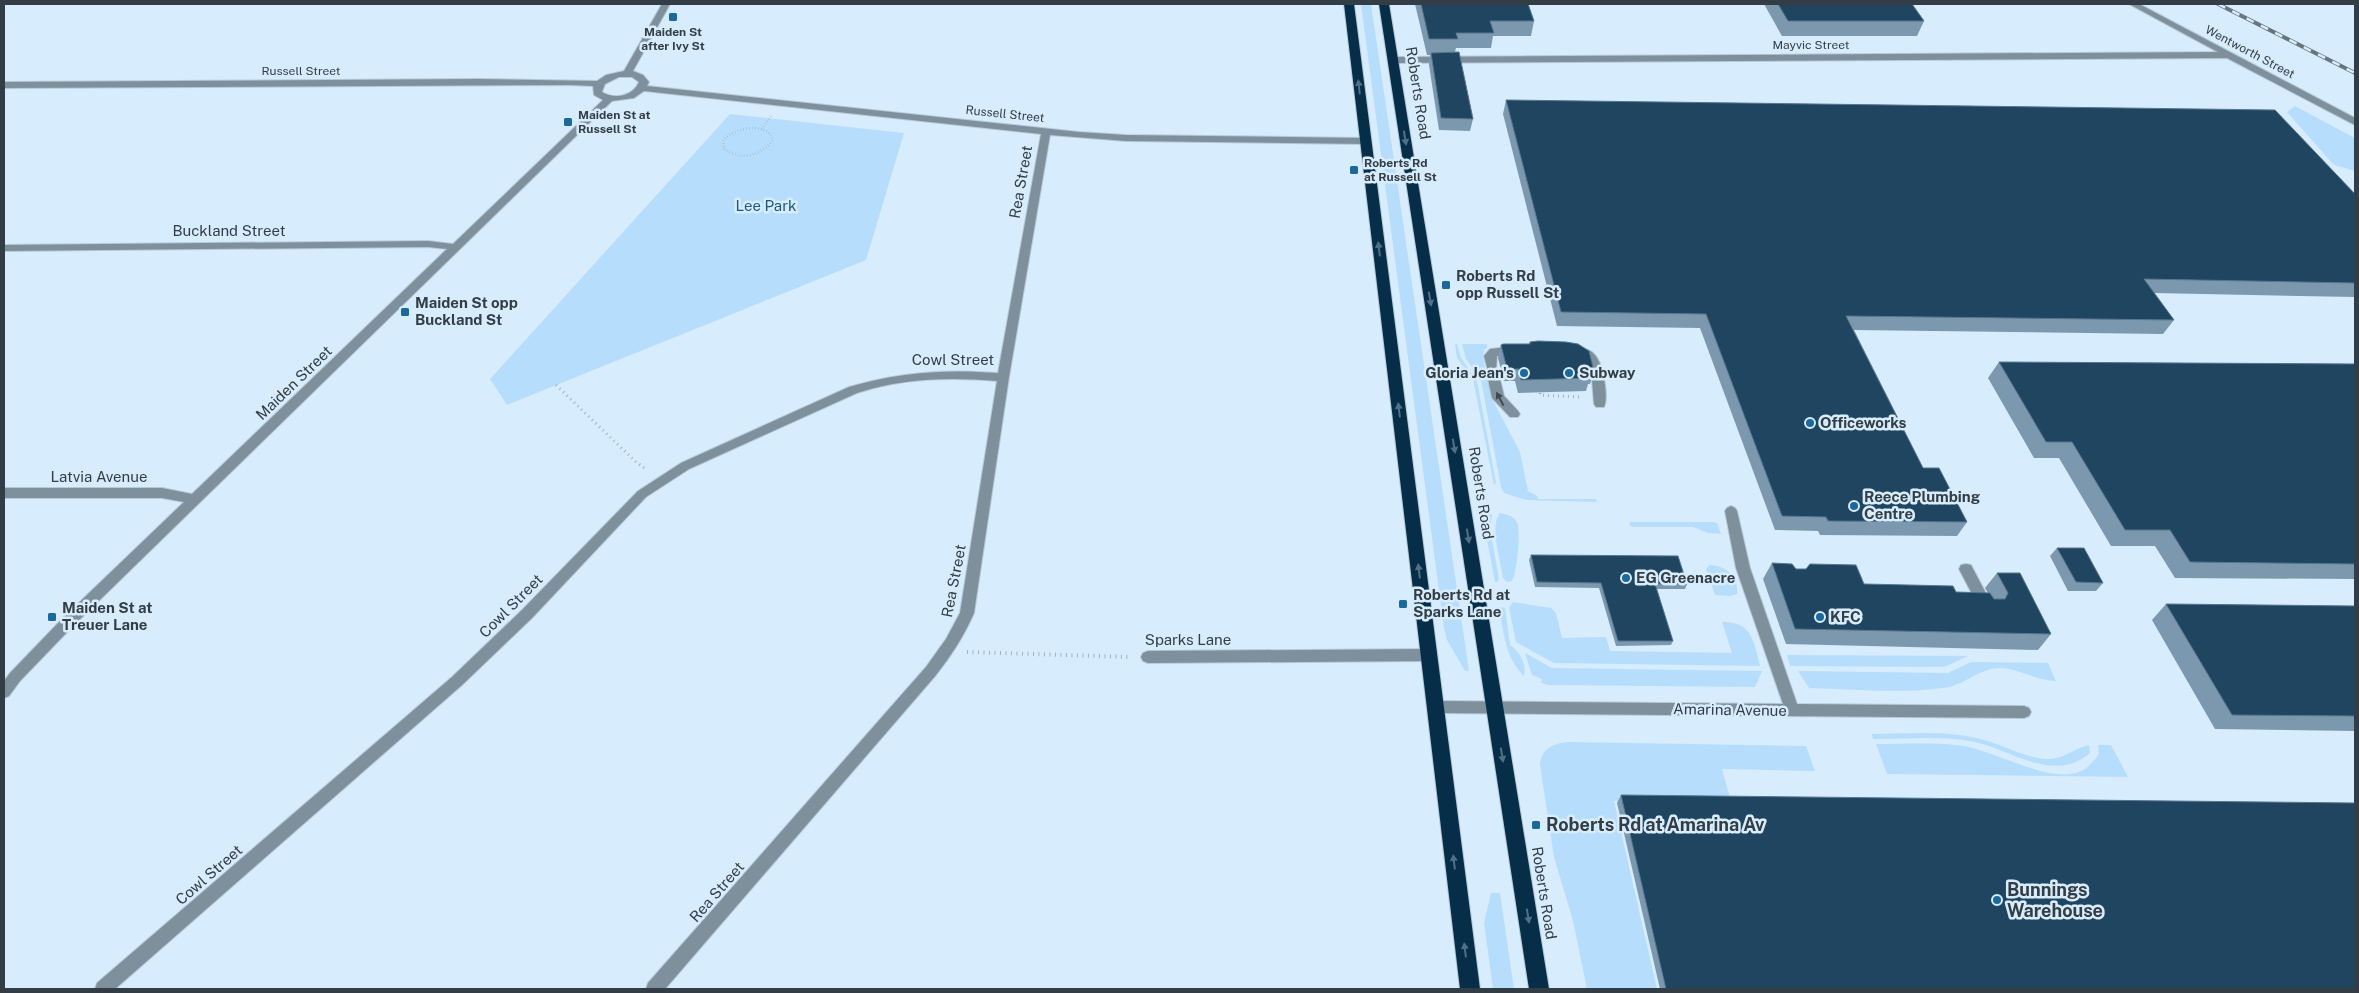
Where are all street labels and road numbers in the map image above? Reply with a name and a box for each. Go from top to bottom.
street label: Wentworth Street [2203,23,2297,82]
street label: Mayvic Street [1772,38,1850,52]
street label: Roberts Road [1403,45,1434,141]
street label: Russell Street [262,64,341,78]
street label: Russell Street [965,103,1045,125]
street label: Rea Street [1006,144,1035,220]
street label: Buckland Street [172,222,286,239]
street label: Maiden Street [252,342,335,423]
street label: Cowl Street [912,351,994,368]
street label: Roberts Road [1466,445,1497,541]
street label: Latvia Avenue [51,468,147,485]
street label: Rea Street [938,543,969,619]
street label: Cowl Street [476,570,546,641]
street label: Sparks Lane [1145,631,1231,648]
street label: Amarina Avenue [1673,700,1787,719]
street label: Cowl Street [172,841,245,908]
street label: Roberts Road [1529,845,1560,941]
street label: Rea Street [686,858,747,925]

